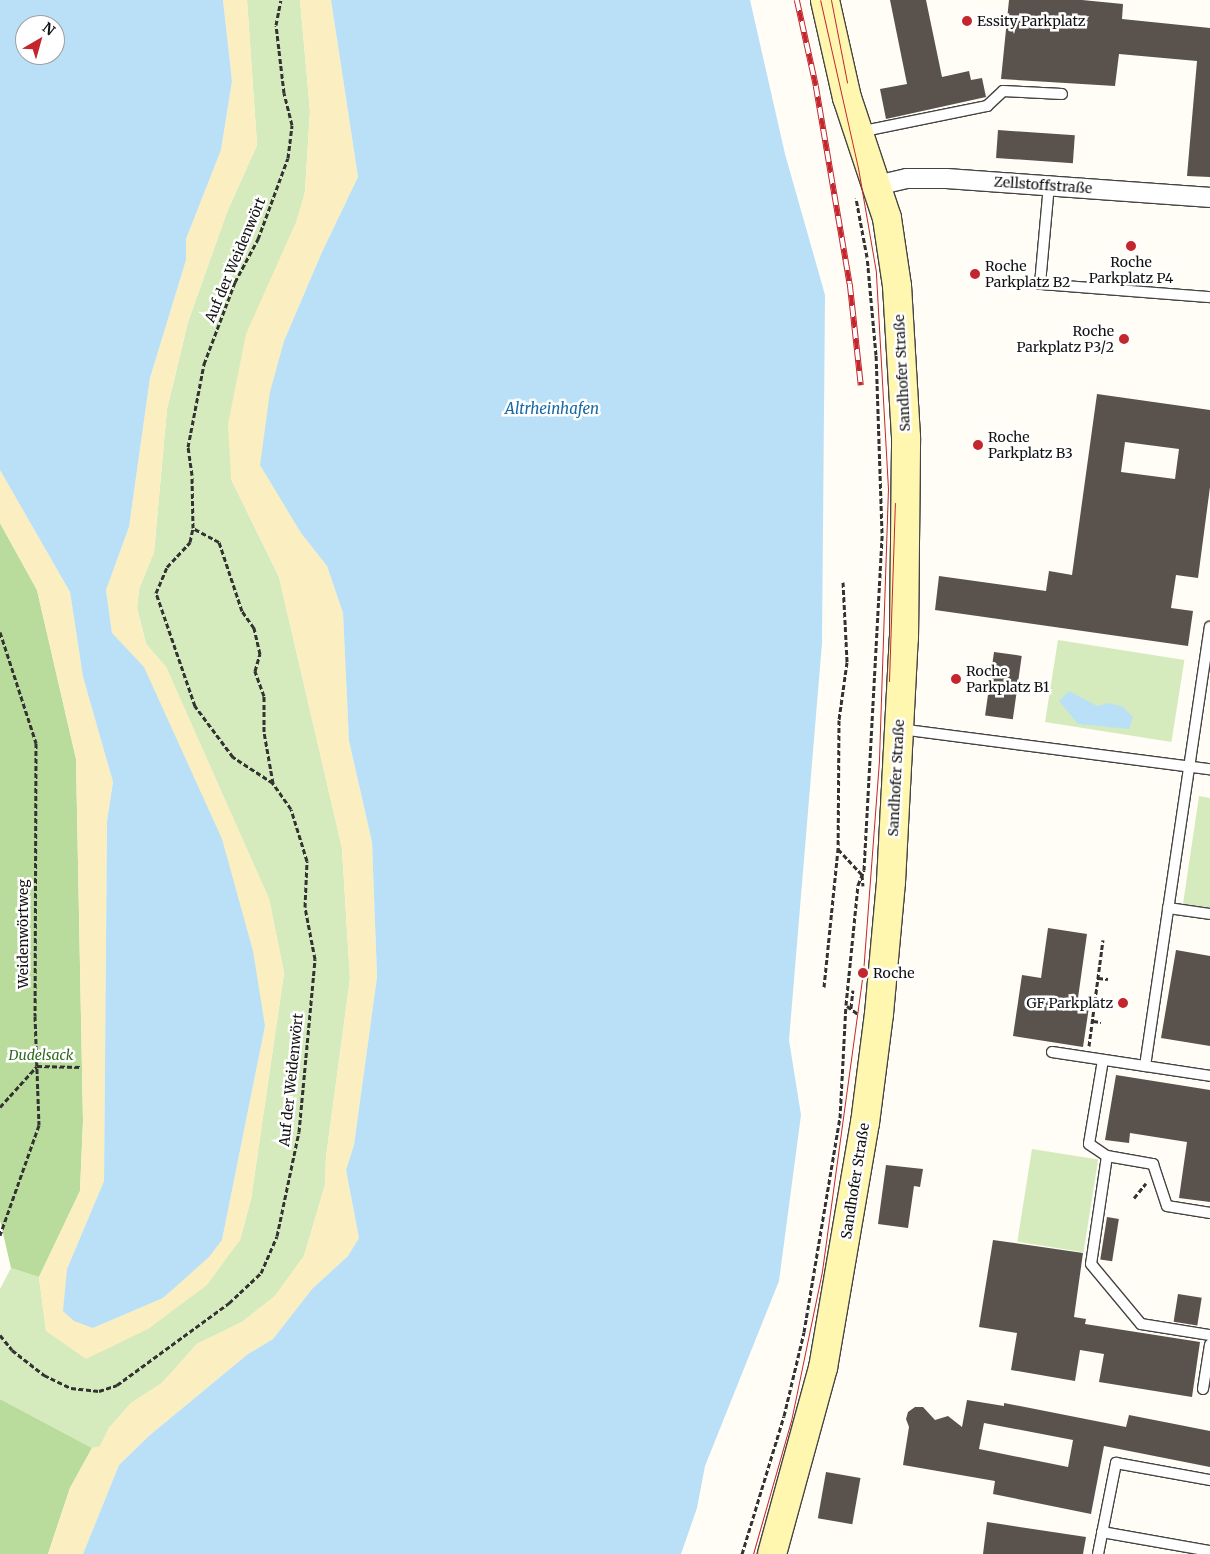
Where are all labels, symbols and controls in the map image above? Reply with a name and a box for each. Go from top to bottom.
place label: Essity Parkplatz [977,13,1085,29]
north arrow [15,15,65,65]
marker: Essity Parkplatz [961,15,973,27]
text: N [39,18,59,39]
street label: Zellstoffstraße [993,173,1093,197]
street label: Auf der Weidenwört [201,195,269,325]
marker: Roche Parkplatz P4 [1125,240,1137,252]
place label: Roche Parkplatz P4 [1089,254,1173,286]
place label: Roche Parkplatz B2 [985,258,1070,290]
marker: Roche Parkplatz B2 [969,268,981,280]
street label: Sandhofer Straße [891,314,913,432]
place label: Roche Parkplatz P3/2 [1017,323,1114,356]
marker: Roche Parkplatz P3/2 [1118,333,1130,345]
water label: Altrheinhafen [505,400,599,418]
place label: Roche Parkplatz B3 [988,429,1073,462]
marker: Roche Parkplatz B3 [972,439,984,451]
place label: Roche Parkplatz B1 [966,663,1049,696]
marker: Roche Parkplatz B1 [950,673,962,685]
street label: Sandhofer Straße [885,719,907,837]
street label: Weidenwörtweg [15,879,31,989]
place label: Roche [873,965,915,981]
marker: Roche [857,967,869,979]
place label: GF Parkplatz [1027,995,1113,1011]
marker: GF Parkplatz [1117,997,1129,1009]
street label: Auf der Weidenwört [276,1013,306,1147]
park label: Dudelsack [9,1047,73,1063]
street label: Sandhofer Straße [838,1122,872,1240]

